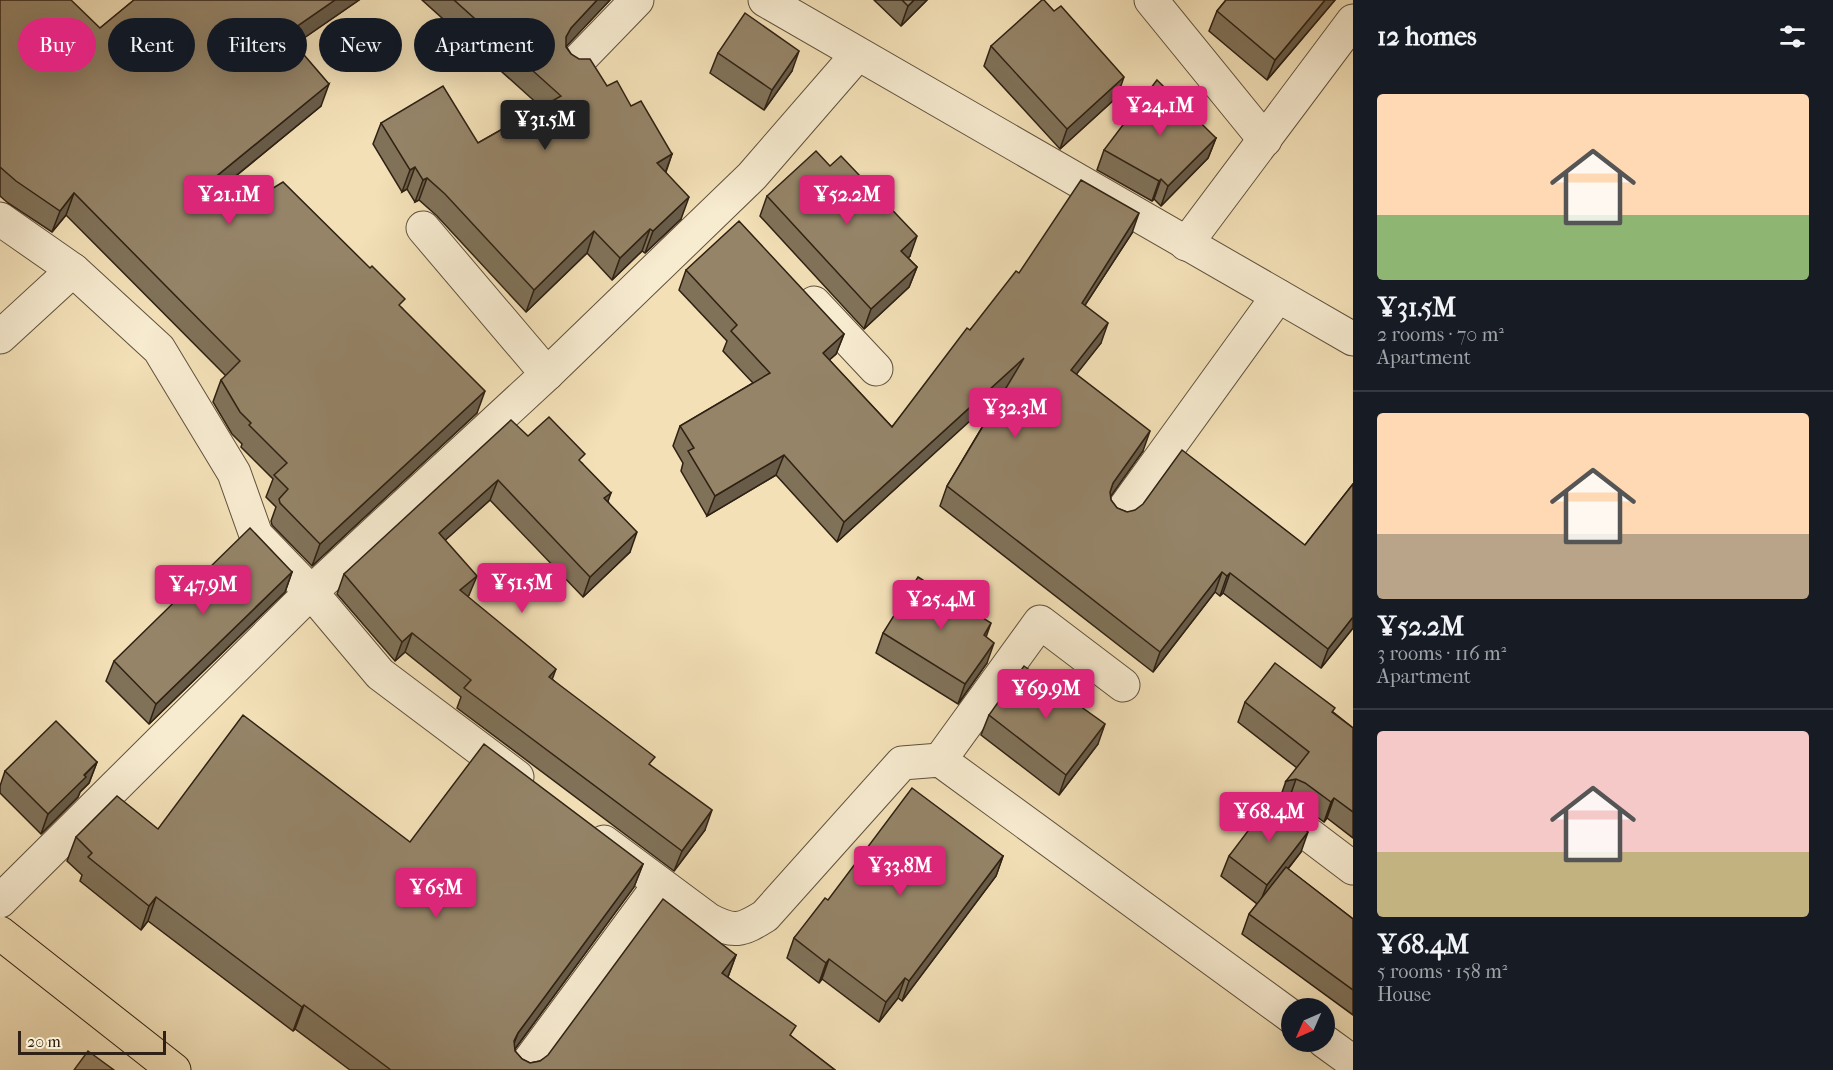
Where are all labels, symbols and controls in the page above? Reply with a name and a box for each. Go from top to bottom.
chip: Buy [18,18,96,72]
chip: Rent [108,18,195,72]
chip: Filters [207,18,307,72]
chip: New [319,18,402,72]
chip: Apartment [414,18,555,72]
icon: filters [1776,20,1809,53]
text: 12 homes [1377,21,1477,52]
pin: ¥24.1M [1111,86,1209,137]
text: ¥24.1M [1126,94,1194,117]
pin: ¥31.5M [496,100,594,151]
text: ¥31.5M [515,108,575,131]
icon: home [1539,133,1647,241]
pin: ¥21.1M [180,175,278,226]
pin: ¥52.2M [798,175,896,226]
text: ¥21.1M [198,183,260,206]
text: ¥52.2M [814,183,880,206]
text: ¥31.5M [1377,292,1456,323]
text: 2 rooms · 70 m² [1377,323,1504,346]
text: Apartment [1377,346,1471,369]
pin: ¥32.3M [966,388,1064,439]
text: ¥32.3M [983,396,1047,419]
icon: home [1539,452,1647,560]
pin: ¥51.5M [473,563,571,614]
pin: ¥47.9M [154,565,252,616]
text: ¥51.5M [491,571,553,594]
text: ¥47.9M [169,573,237,596]
pin: ¥25.4M [892,580,990,631]
text: ¥25.4M [907,588,975,611]
text: ¥52.2M [1377,611,1464,642]
text: 3 rooms · 116 m² [1377,642,1506,665]
text: Apartment [1377,665,1471,688]
pin: ¥69.9M [997,669,1095,720]
text: ¥69.9M [1011,677,1081,700]
icon: home [1539,770,1647,878]
pin: ¥68.4M [1220,792,1318,843]
text: ¥68.4M [1234,800,1304,823]
pin: ¥33.8M [851,846,949,897]
text: ¥33.8M [868,854,932,877]
pin: ¥65M [400,868,472,919]
text: ¥65M [409,876,463,899]
text: ¥68.4M [1377,929,1469,960]
text: 5 rooms · 158 m² [1377,960,1507,983]
text: House [1377,983,1431,1006]
north arrow [1281,998,1335,1052]
map controls [1281,998,1335,1052]
scale bar [18,1028,166,1056]
text: 20 m [27,1032,61,1051]

